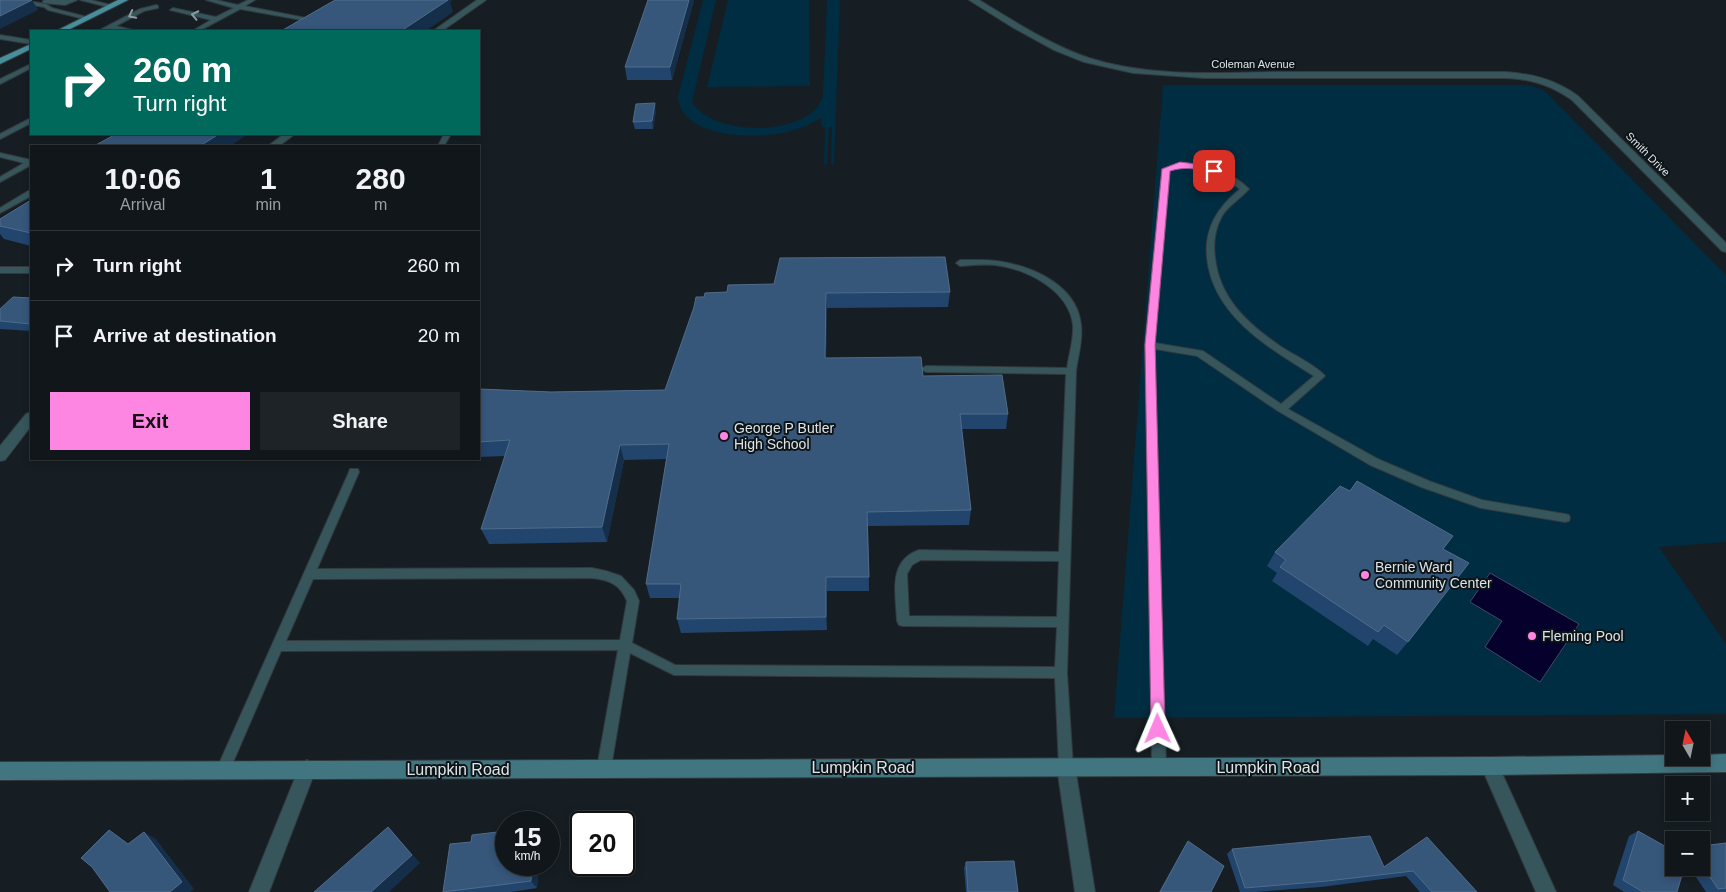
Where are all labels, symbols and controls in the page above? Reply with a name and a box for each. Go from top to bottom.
one-way arrow [128,9,137,19]
one-way arrow [191,10,200,20]
icon: right [50,50,115,115]
text: 260 m [133,50,232,89]
street label: Coleman Avenue [1211,58,1295,70]
text: Turn right [133,91,226,116]
street label: Smith Drive [1624,130,1672,178]
pin [1193,150,1235,192]
icon: arrive [1200,157,1228,185]
text: 10:06 [104,162,181,195]
text: 1 [260,162,277,195]
text: 280 [356,162,406,195]
text: Arrival [120,196,165,213]
text: min [255,196,281,213]
text: m [374,196,387,213]
icon: right [50,252,78,280]
text: Turn right [93,255,181,276]
text: 260 m [407,255,460,276]
icon: arrive [50,322,78,350]
text: Arrive at destination [93,325,277,346]
text: 20 m [418,325,460,346]
button: Exit [50,392,250,450]
button: Share [260,392,460,450]
place label: George P Butler High School [734,420,834,452]
marker: George P Butler High School [718,430,730,442]
place label: Bernie Ward Community Center [1375,559,1492,591]
marker: Bernie Ward Community Center [1359,569,1371,581]
place label: Fleming Pool [1542,628,1624,644]
marker: Fleming Pool [1526,630,1538,642]
position arrow [1131,702,1183,754]
north arrow [1665,721,1710,766]
map controls [1665,721,1710,876]
street label: Lumpkin Road [811,759,915,776]
street label: Lumpkin Road [1216,759,1320,776]
street label: Lumpkin Road [406,761,510,778]
button: + [1665,776,1710,821]
speed limit sign: 20 [570,811,635,876]
text: 15 [514,823,541,851]
button: − [1665,831,1710,876]
text: km/h [514,849,541,863]

